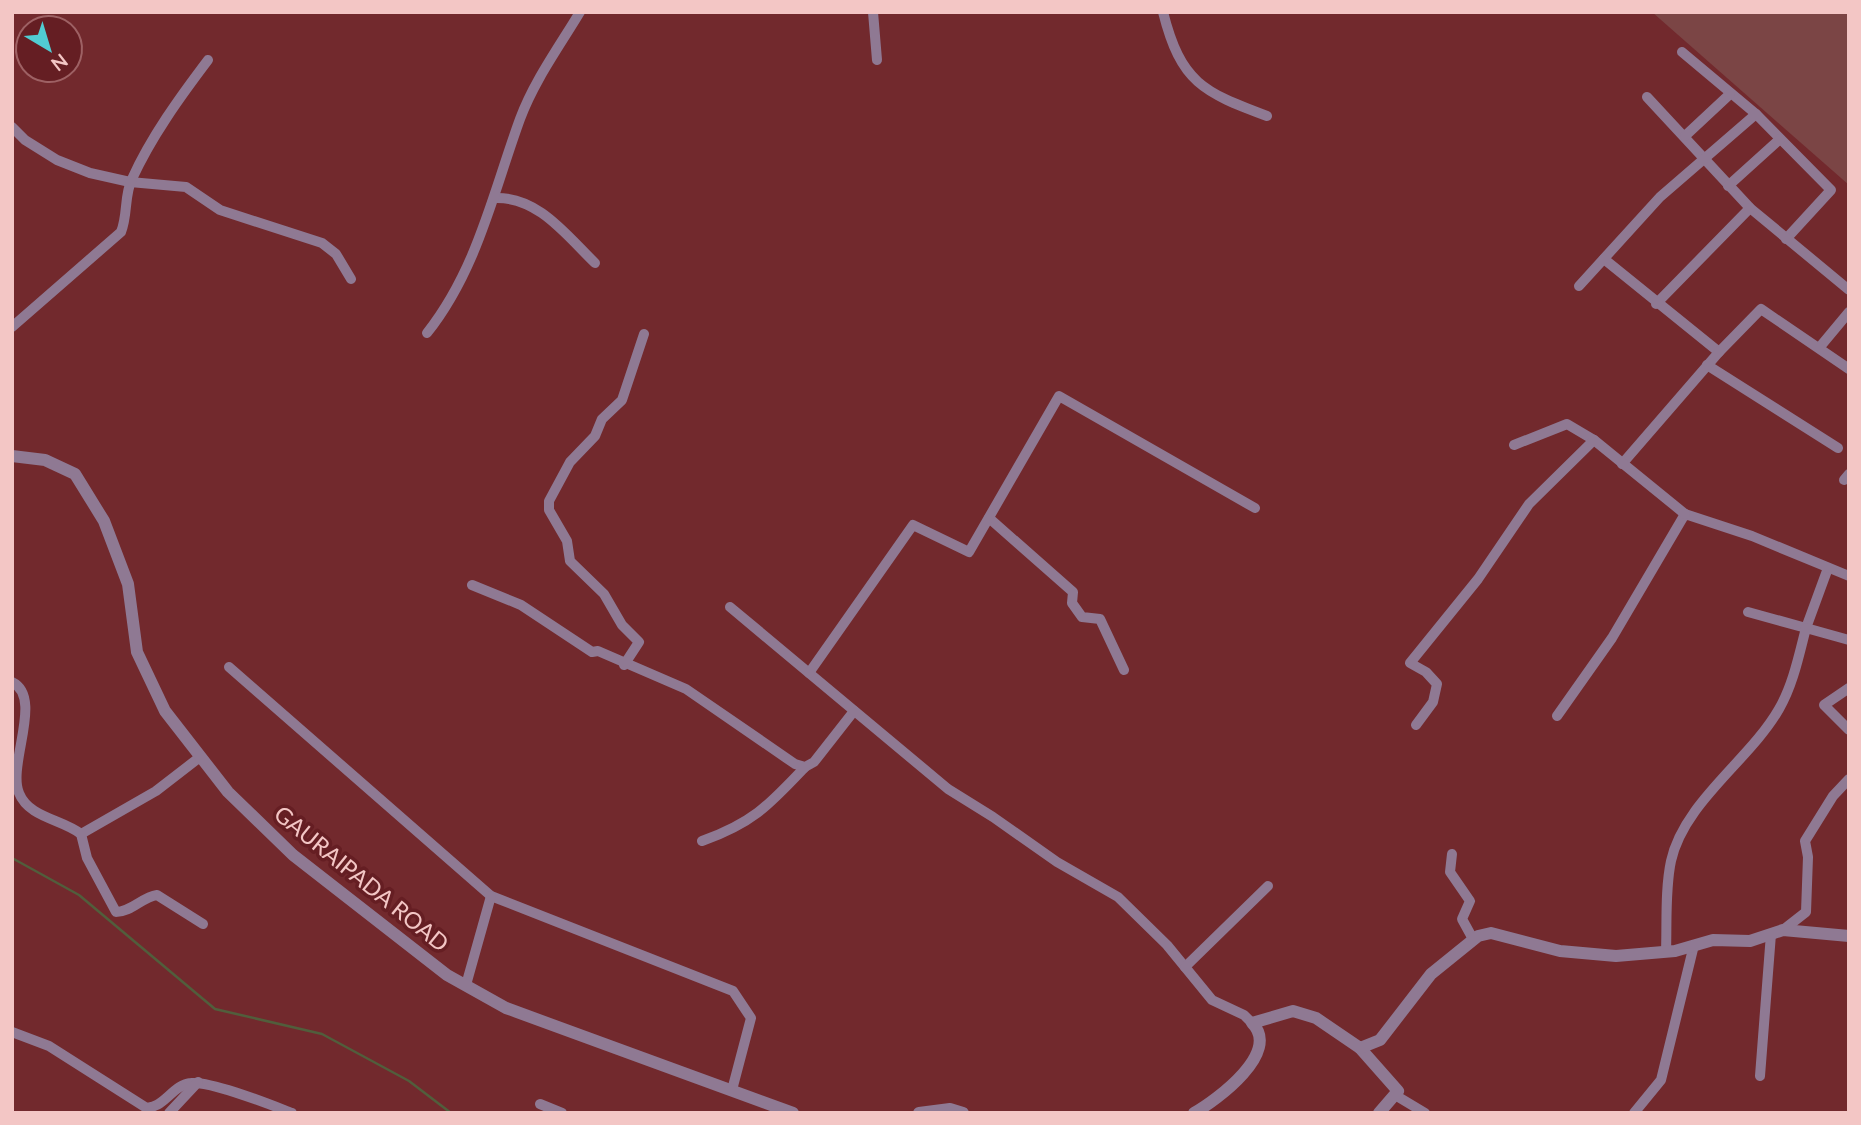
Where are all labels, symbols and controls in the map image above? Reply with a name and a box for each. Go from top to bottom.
north arrow [14,14,84,84]
text: N [47,49,73,76]
street label: GAURAIPADA ROAD [269,799,455,957]

